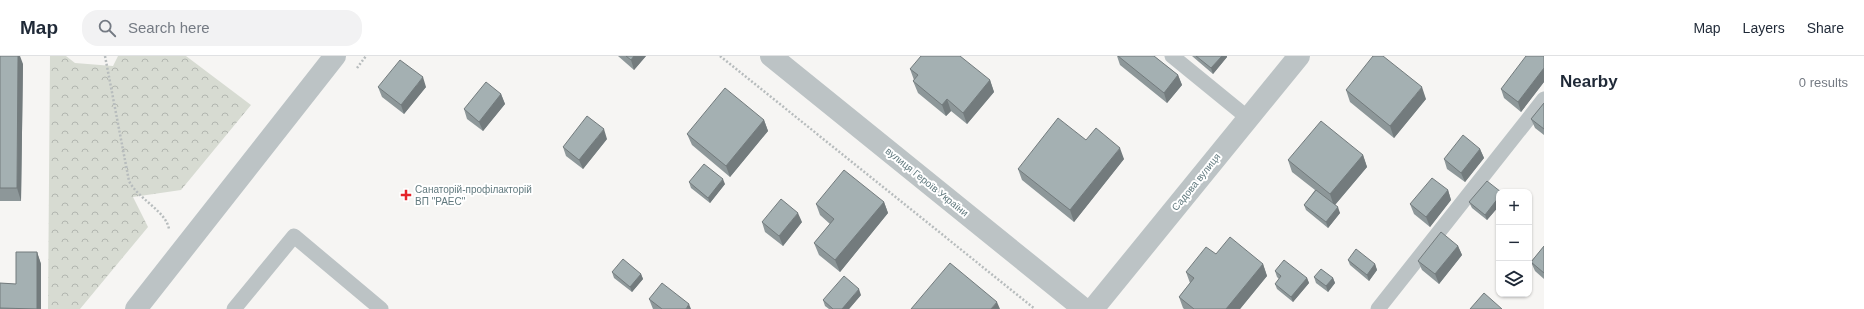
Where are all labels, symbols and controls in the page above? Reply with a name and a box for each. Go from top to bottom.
search box [82,10,362,46]
text: Map [20,17,58,38]
icon: search [96,17,118,39]
text: Search here [128,19,210,36]
text: Map [1693,20,1721,36]
text: Layers [1743,20,1785,36]
text: Share [1807,20,1844,36]
text: Nearby [1560,72,1618,91]
text: 0 results [1799,75,1848,90]
street label: вулиця Героїв України [884,145,970,219]
street label: Садова вулиця [1170,151,1222,213]
place label: Санаторій-профілакторій ВП "РАЕС" [415,184,532,207]
marker: Санаторій-профілакторій ВП "РАЕС" [400,189,412,201]
map controls [1496,189,1532,297]
button: + [1496,189,1532,225]
button: − [1496,225,1532,261]
button: layers [1496,261,1532,297]

